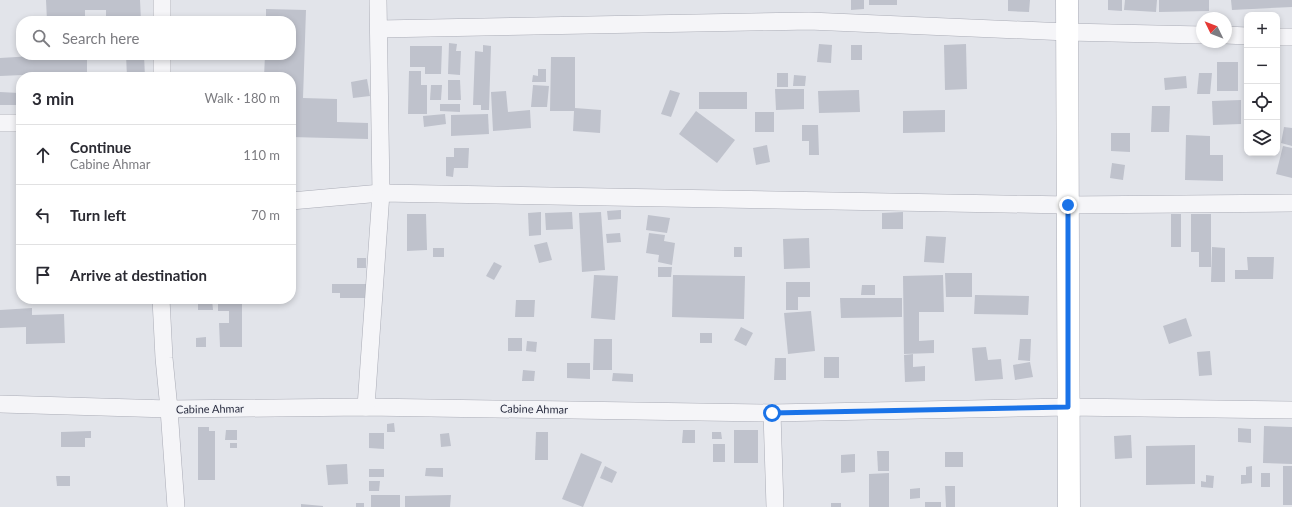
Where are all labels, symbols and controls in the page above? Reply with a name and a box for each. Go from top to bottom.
north arrow [1196,12,1232,48]
map controls [1244,12,1280,156]
button: + [1244,12,1280,48]
search box [16,16,296,60]
icon: search [30,27,52,49]
text: Search here [62,29,139,47]
button: − [1244,48,1280,84]
button: locate [1244,84,1280,120]
text: 3 min [32,88,74,109]
text: Walk · 180 m [204,90,280,106]
button: layers [1244,120,1280,156]
text: Continue [70,138,131,156]
icon: ahead [32,144,54,166]
text: 110 m [243,147,280,163]
text: Cabine Ahmar [70,156,150,172]
route end [1059,196,1077,214]
icon: left [32,204,54,226]
text: Turn left [70,206,126,224]
text: 70 m [251,207,280,223]
icon: arrive [32,264,54,286]
text: Arrive at destination [70,266,207,284]
street label: Cabine Ahmar [176,401,244,416]
street label: Cabine Ahmar [500,401,568,416]
route start [763,404,781,422]

